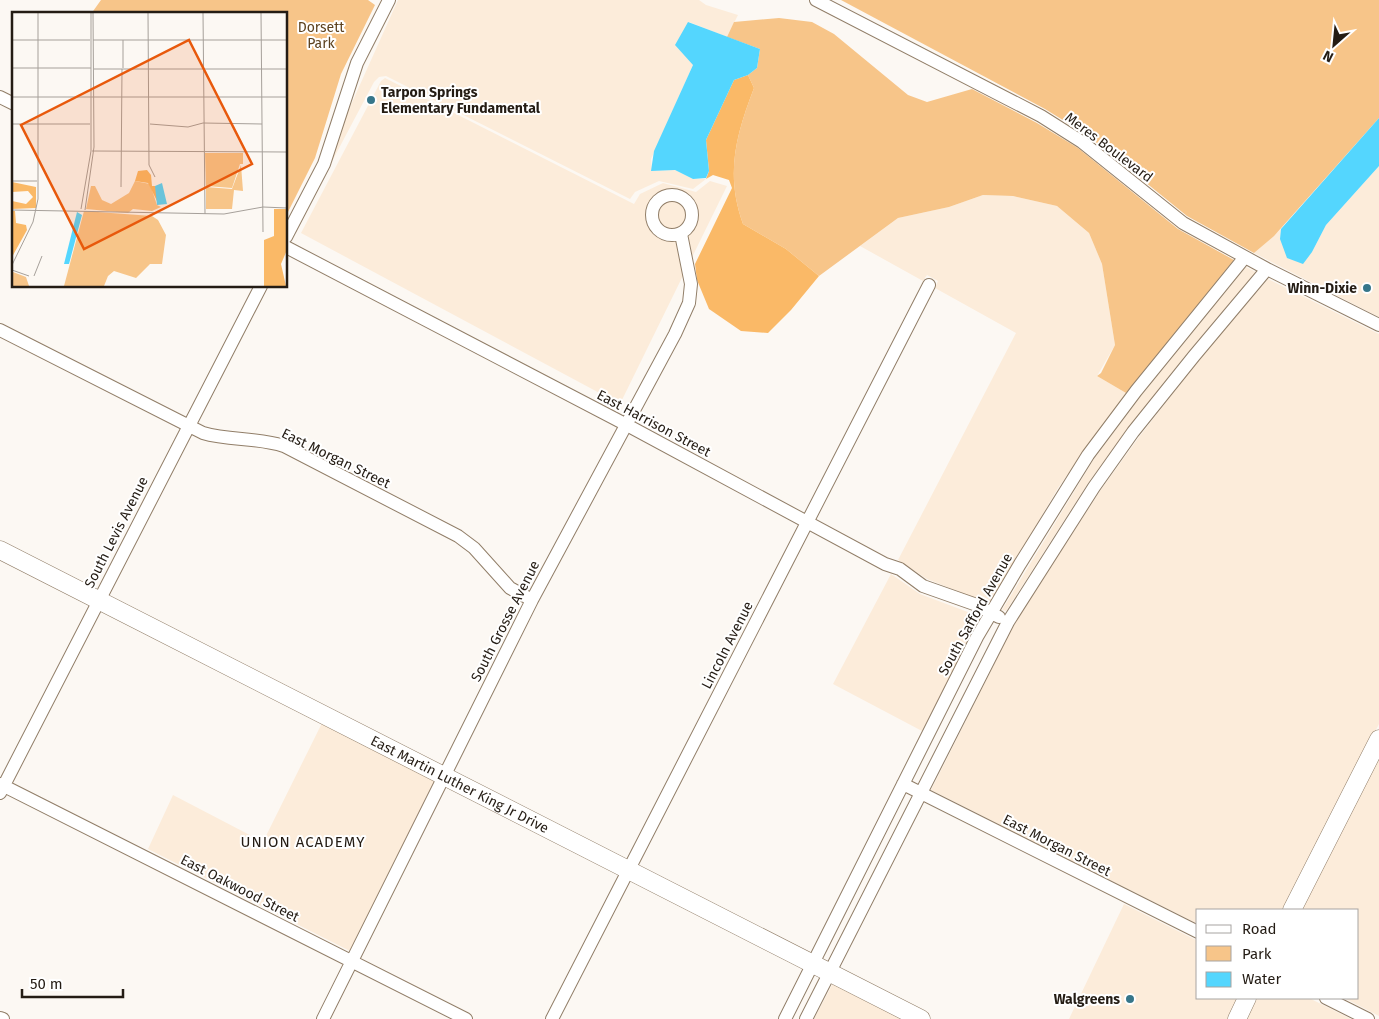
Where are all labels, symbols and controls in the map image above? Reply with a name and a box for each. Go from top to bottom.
inset map [12,12,288,288]
park label: Dorsett Park [298,19,345,52]
north arrow [1309,20,1359,70]
text: N [1320,46,1336,66]
place label: Tarpon Springs Elementary Fundamental [381,84,541,117]
marker: Tarpon Springs Elementary Fundamental [365,94,377,106]
street label: Meres Boulevard [1061,109,1156,186]
place label: Winn-Dixie [1287,280,1357,297]
marker: Winn-Dixie [1361,282,1373,294]
street label: East Harrison Street [594,386,714,461]
street label: East Morgan Street [279,425,394,493]
street label: South Levis Avenue [81,474,152,591]
street label: South Safford Avenue [935,550,1016,678]
street label: South Grosse Avenue [468,558,543,685]
street label: Lincoln Avenue [698,599,757,692]
street label: East Martin Luther King Jr Drive [368,732,552,837]
street label: East Morgan Street [1000,811,1114,880]
district label: UNION ACADEMY [240,833,366,851]
street label: East Oakwood Street [178,851,303,926]
legend [1196,909,1359,999]
text: Road [1242,920,1277,938]
text: Park [1242,945,1272,963]
scale bar [22,966,124,998]
text: Water [1242,970,1281,988]
text: 50 m [30,975,63,993]
place label: Walgreens [1054,991,1120,1008]
marker: Walgreens [1124,993,1136,1005]

